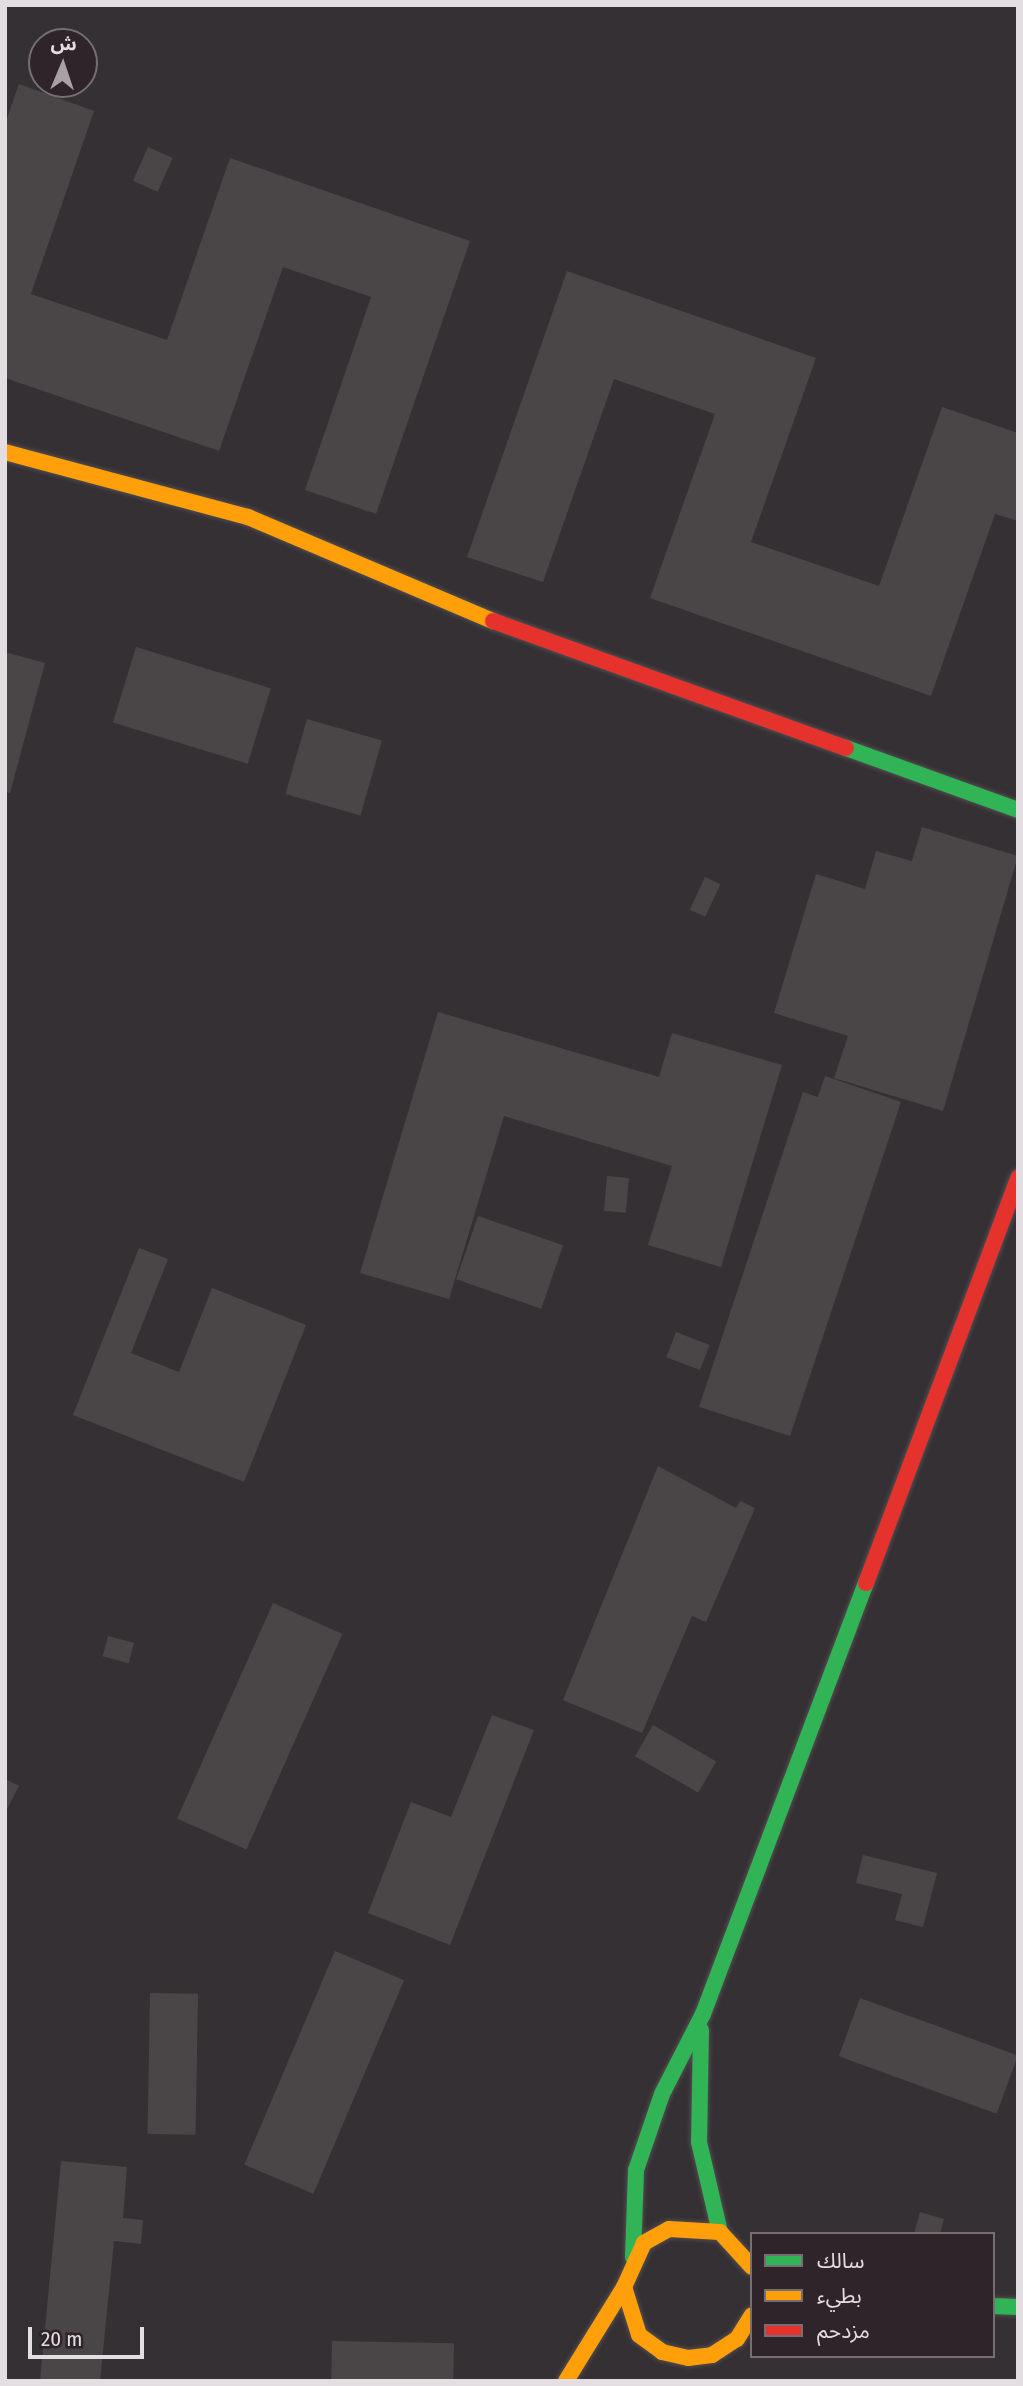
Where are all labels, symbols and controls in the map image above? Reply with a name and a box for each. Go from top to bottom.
north arrow [28,28,98,98]
text: ش [50,32,77,55]
legend [750,2232,995,2358]
text: سالك [817,2248,864,2274]
text: بطيء [817,2283,862,2309]
scale bar [32,2312,147,2356]
text: مزدحم [817,2318,870,2344]
text: 20 m [41,2326,82,2352]

